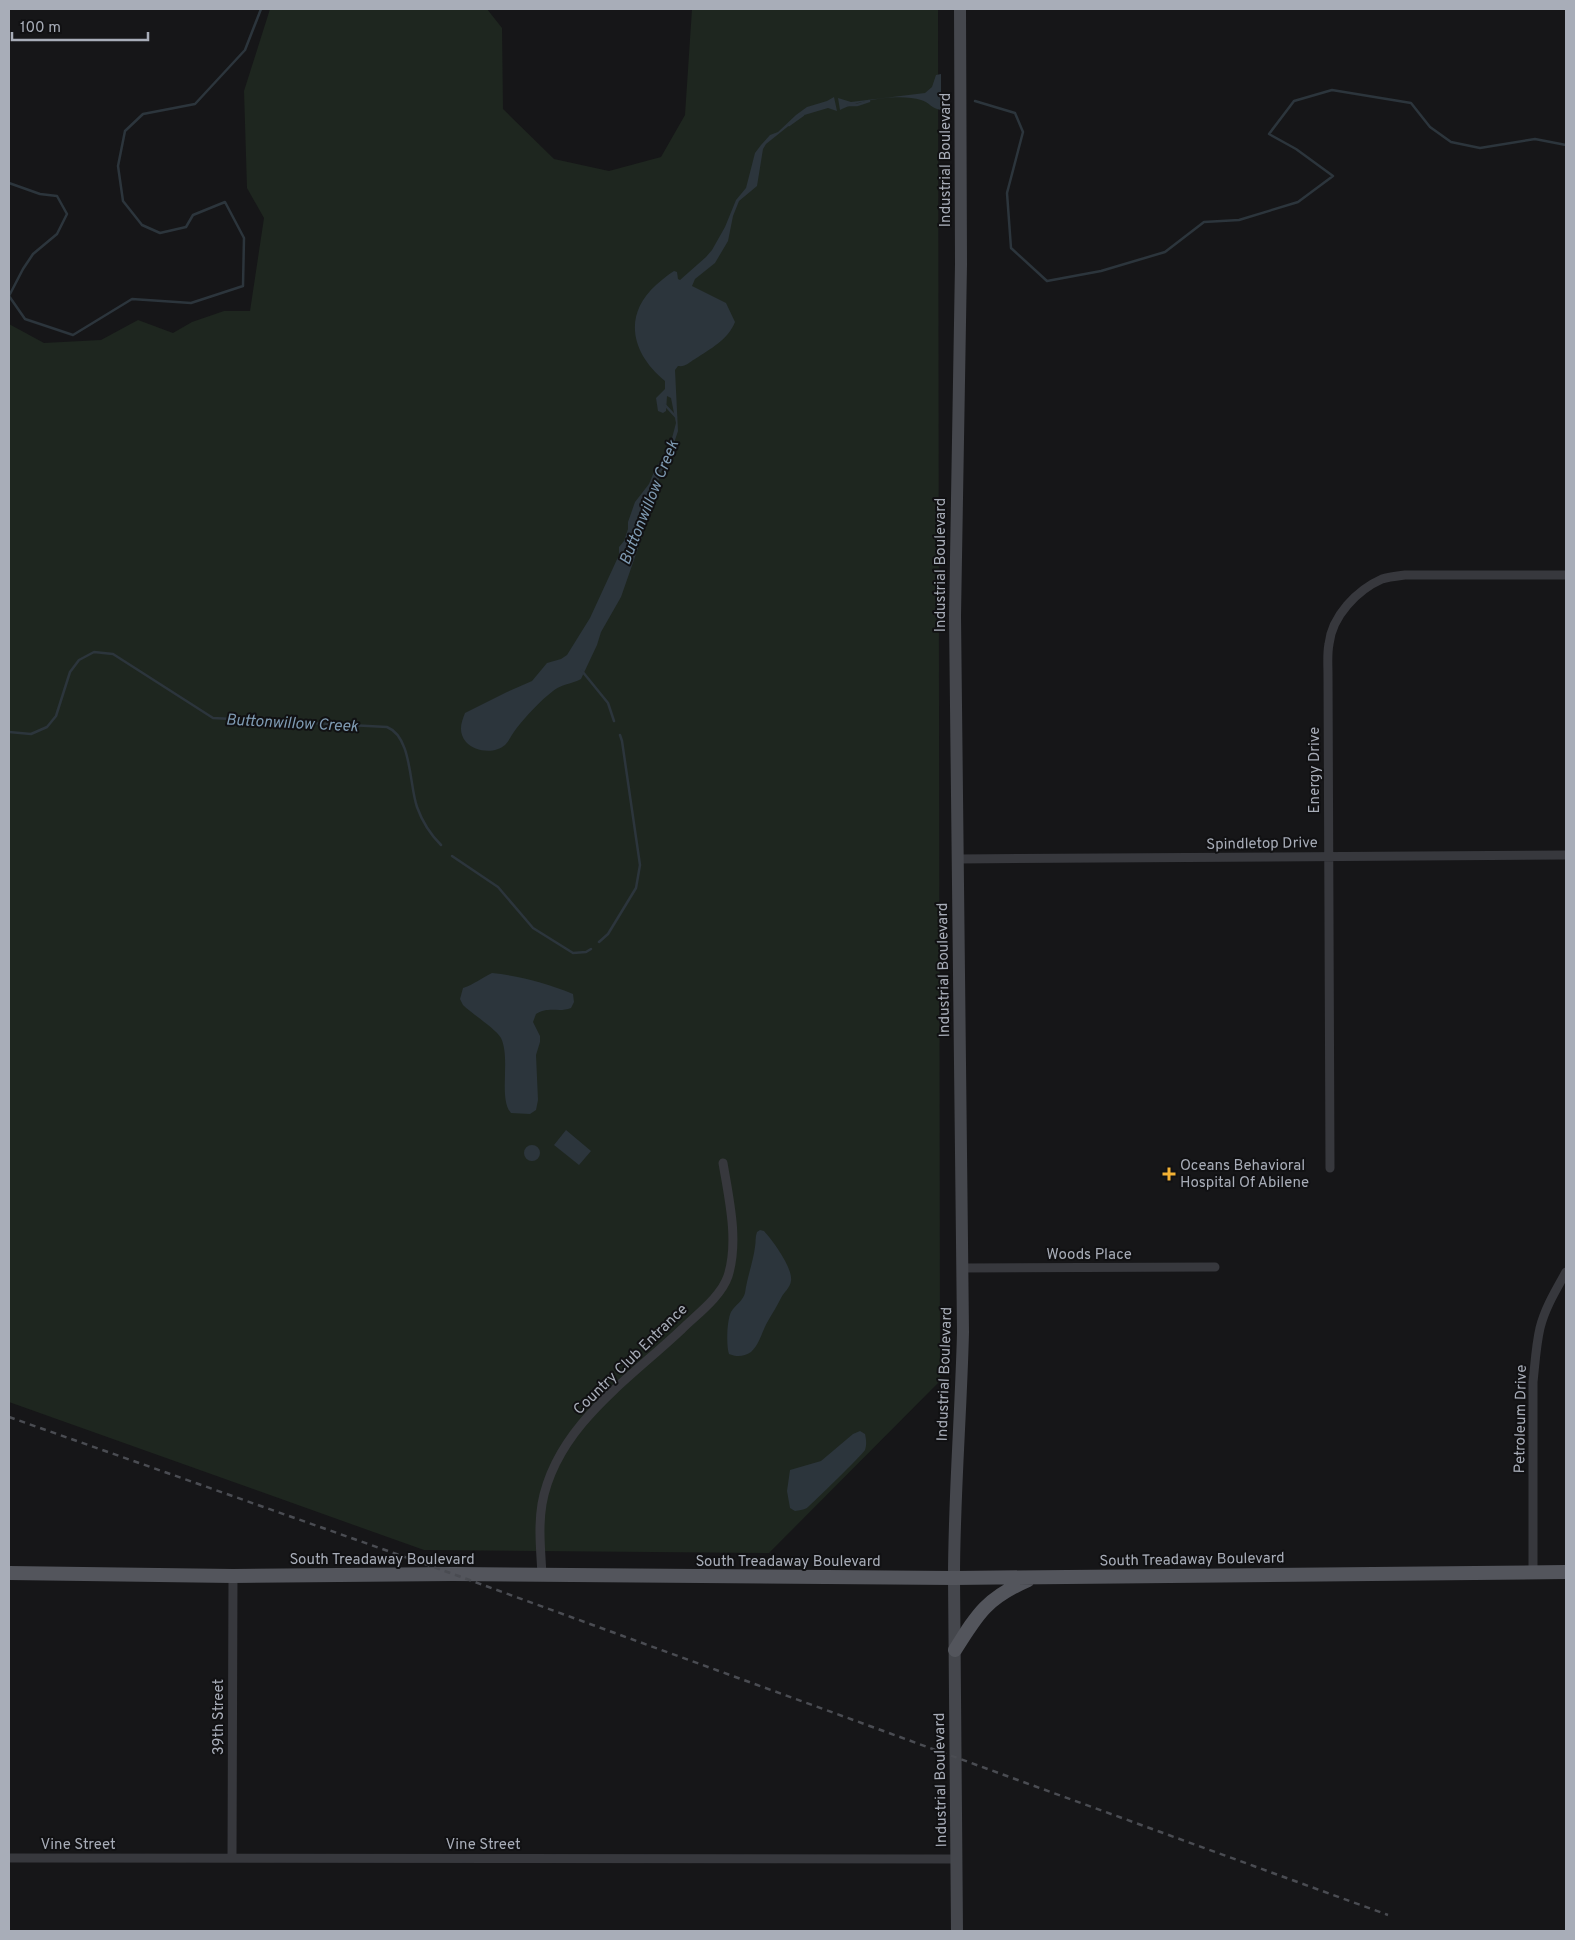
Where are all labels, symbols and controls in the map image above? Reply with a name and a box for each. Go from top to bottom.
scale bar [12,10,149,42]
text: 100 m [20,19,61,38]
street label: Industrial Boulevard [937,93,956,227]
water label: Buttonwillow Creek [616,437,684,568]
street label: Industrial Boulevard [932,498,951,632]
water label: Buttonwillow Creek [225,711,360,738]
street label: Energy Drive [1306,727,1325,813]
street label: Spindletop Drive [1206,834,1318,855]
street label: Industrial Boulevard [934,903,955,1037]
place label: Oceans Behavioral Hospital Of Abilene [1180,1157,1309,1193]
marker: Oceans Behavioral Hospital Of Abilene [1162,1167,1176,1181]
street label: Woods Place [1046,1246,1132,1265]
street label: Country Club Entrance [570,1301,692,1420]
street label: Industrial Boulevard [934,1307,957,1442]
street label: Petroleum Drive [1511,1365,1532,1474]
street label: South Treadaway Boulevard [1099,1549,1285,1572]
street label: South Treadaway Boulevard [289,1551,475,1570]
street label: South Treadaway Boulevard [695,1553,881,1572]
street label: 39th Street [210,1679,229,1755]
street label: Industrial Boulevard [931,1713,952,1847]
street label: Vine Street [40,1836,116,1855]
street label: Vine Street [445,1836,521,1855]

